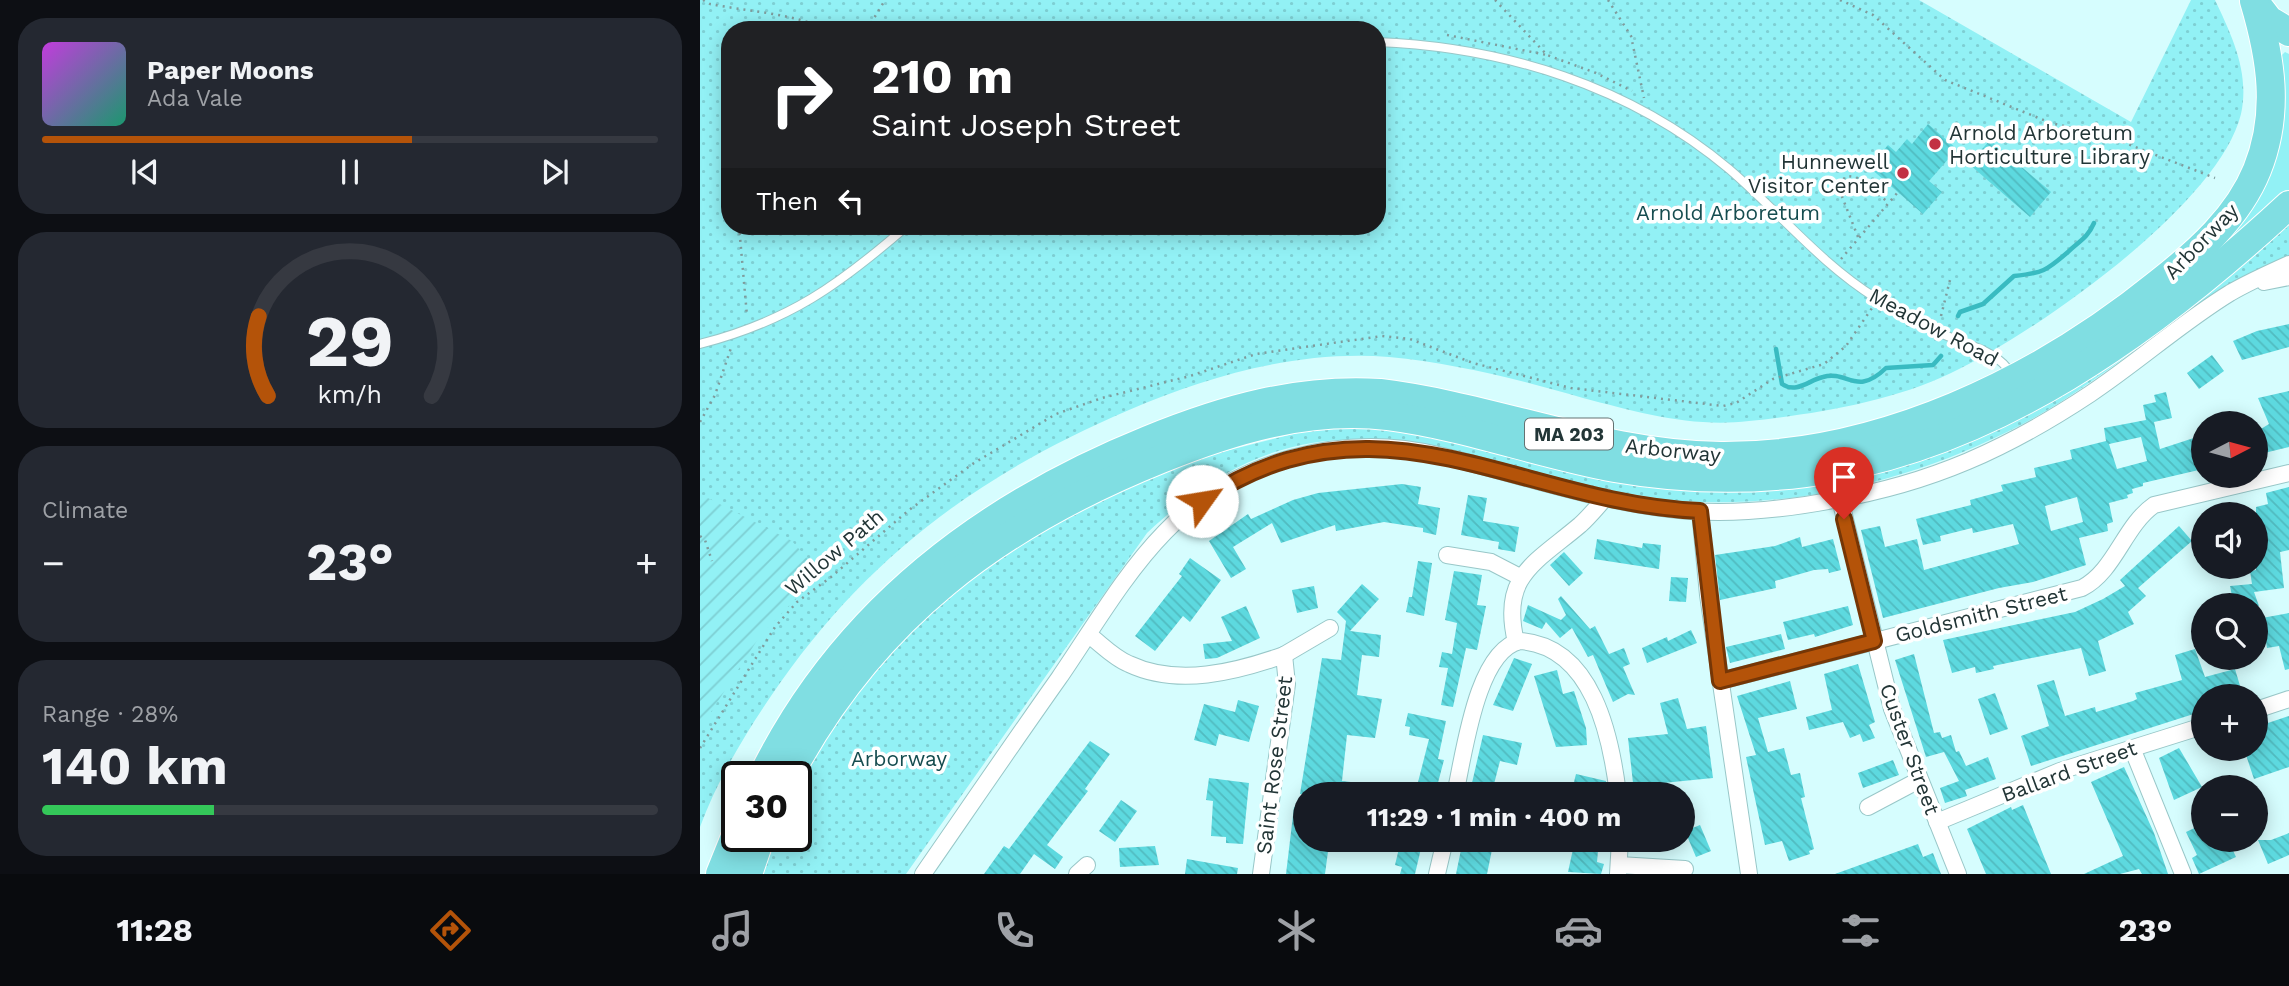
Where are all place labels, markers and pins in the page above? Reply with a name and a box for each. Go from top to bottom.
place label: Arnold Arboretum Horticulture Library [1949,120,2150,169]
marker: Arnold Arboretum Horticulture Library [1927,136,1943,152]
place label: Hunnewell Visitor Center [1748,149,1890,198]
marker: Hunnewell Visitor Center [1895,165,1911,181]
pin [1814,447,1874,519]

